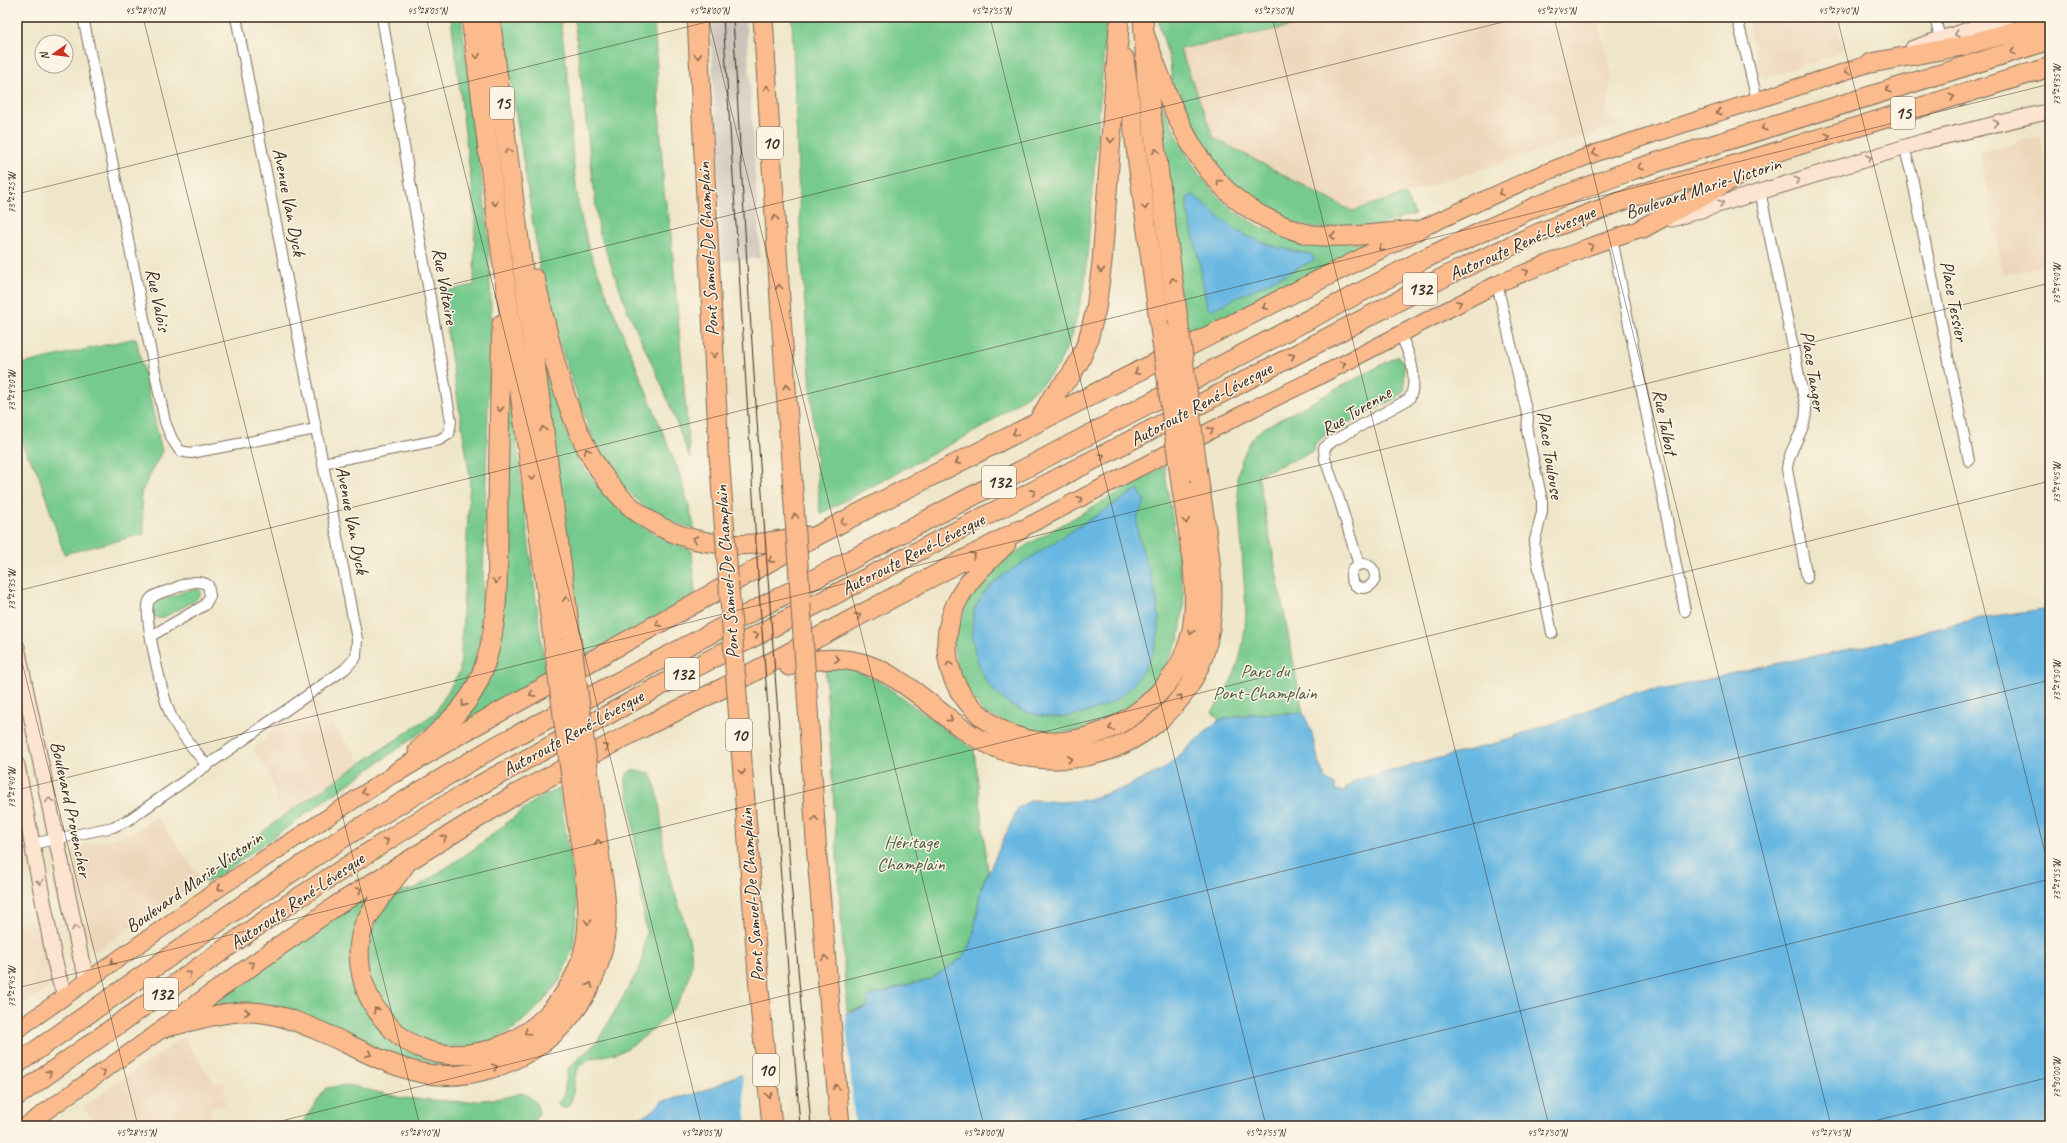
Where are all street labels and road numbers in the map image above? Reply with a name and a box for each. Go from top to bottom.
road number: 15 [490,87,514,119]
road number: 15 [1891,97,1915,129]
road number: 10 [757,127,783,159]
street label: Avenue Van Dyck [267,146,312,260]
street label: Boulevard Marie-Victorin [1622,151,1784,224]
street label: Pont Samuel-De Champlain [691,161,725,337]
street label: Autoroute René-Lévesque [1445,199,1601,286]
street label: Rue Voltaire [426,246,464,328]
street label: Place Tessier [1934,259,1974,344]
street label: Rue Valois [140,266,176,335]
road number: 132 [1403,273,1437,305]
street label: Place Tanger [1795,329,1831,414]
street label: Autoroute René-Lévesque [1126,356,1278,452]
street label: Rue Turenne [1316,380,1397,441]
street label: Rue Talbot [1647,387,1684,460]
street label: Place Toulouse [1531,410,1569,502]
street label: Avenue Van Dyck [330,464,375,578]
road number: 132 [982,466,1016,498]
street label: Pont Samuel-De Champlain [709,484,745,660]
street label: Autoroute René-Lévesque [837,507,990,600]
road number: 132 [665,658,699,690]
street label: Autoroute René-Lévesque [498,683,649,782]
road number: 10 [726,719,752,751]
street label: Boulevard Provencher [45,739,98,881]
street label: Pont Samuel-De Champlain [734,807,770,983]
street label: Boulevard Marie-Victorin [121,825,268,938]
street label: Autoroute René-Lévesque [225,846,371,955]
road number: 132 [144,978,178,1010]
road number: 10 [753,1054,779,1086]

